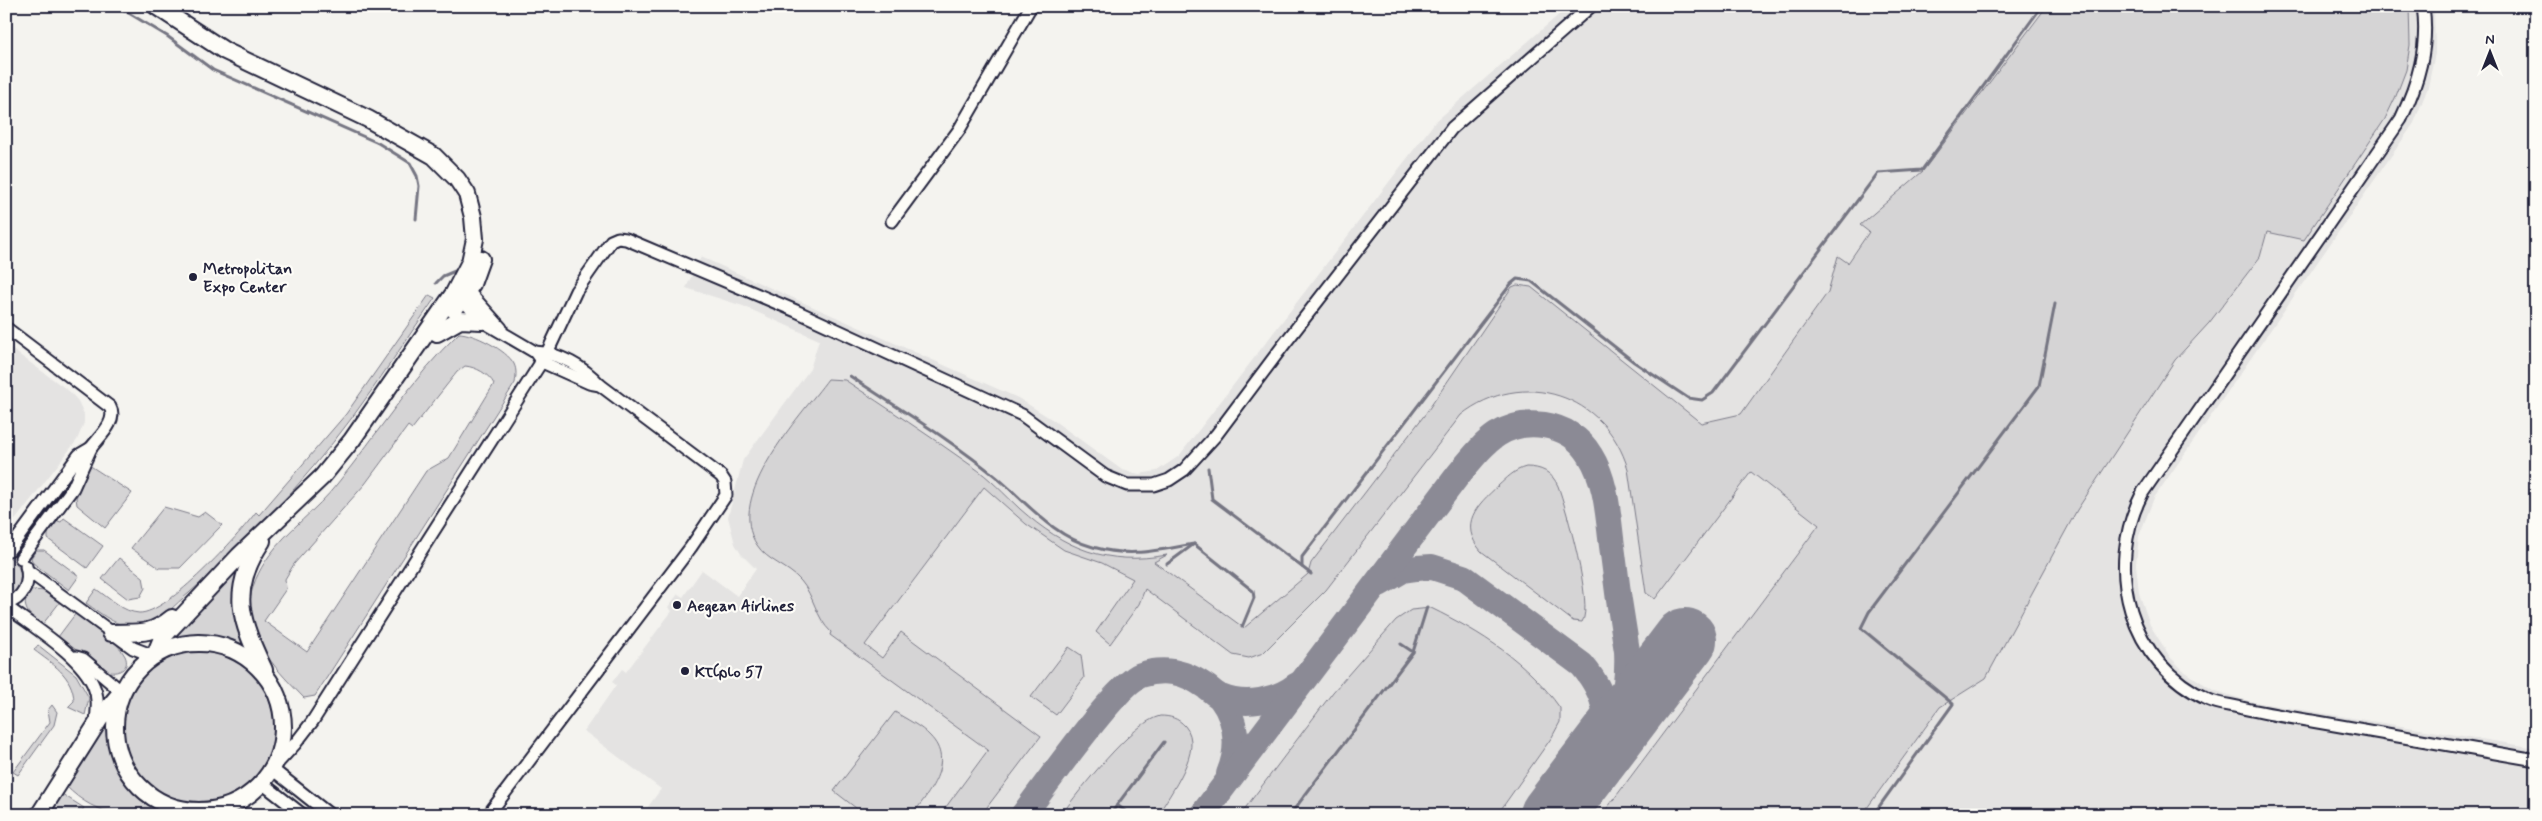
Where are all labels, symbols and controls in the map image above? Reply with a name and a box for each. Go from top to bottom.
north arrow [2464,28,2514,78]
text: N [2485,31,2495,49]
place label: Metropolitan Expo Center [203,259,292,298]
marker: Metropolitan Expo Center [187,271,199,283]
place label: Aegean Airlines [687,596,794,618]
marker: Aegean Airlines [671,599,683,611]
place label: Κτίριο 57 [695,662,763,683]
marker: Κτίριο 57 [679,665,691,677]

